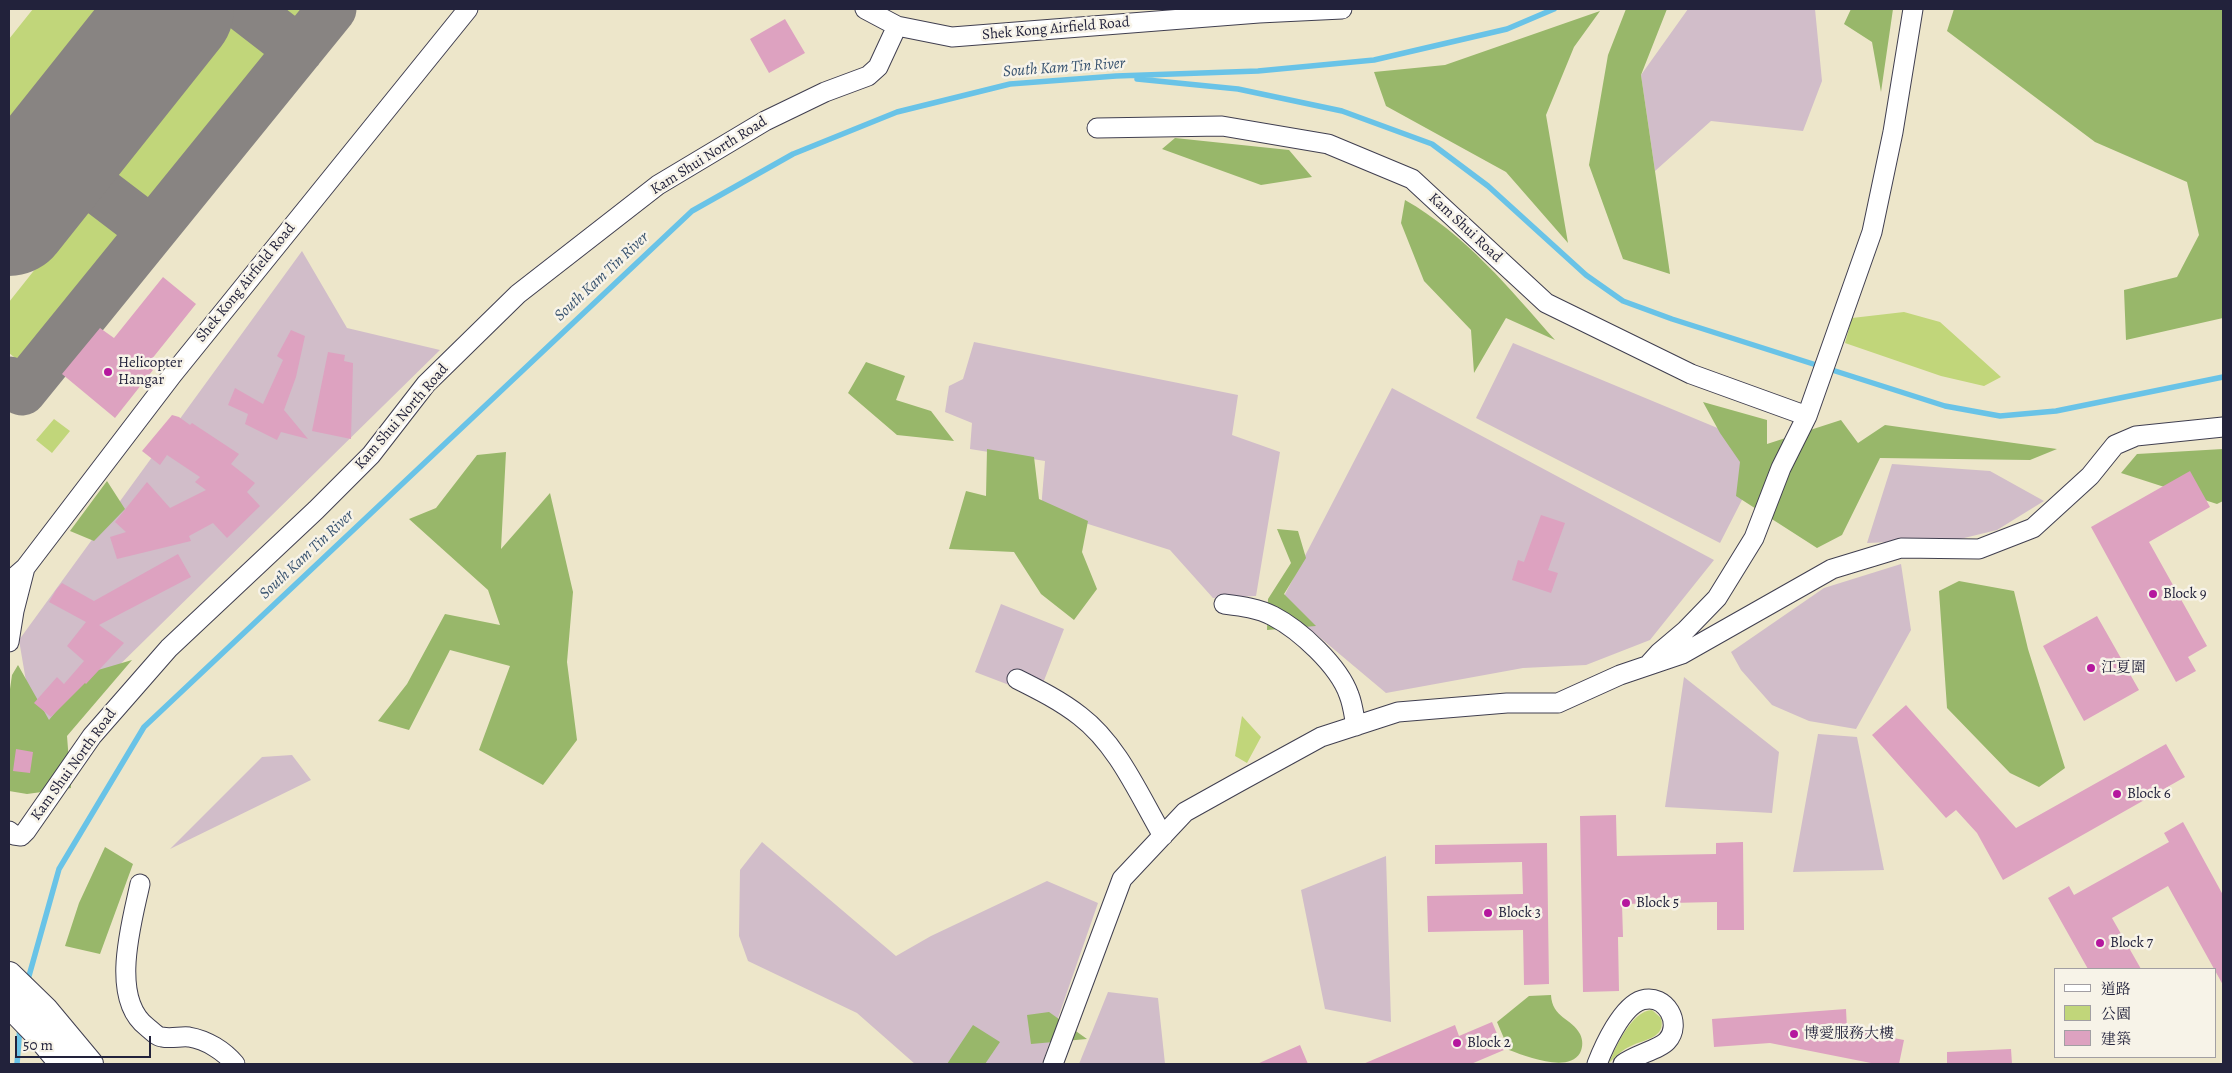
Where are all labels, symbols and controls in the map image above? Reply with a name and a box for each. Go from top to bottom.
street label: Shek Kong Airfield Road [982,14,1130,44]
water label: South Kam Tin River [1002,54,1126,82]
street label: Kam Shui North Road [648,113,770,199]
street label: Kam Shui Road [1424,189,1506,267]
street label: Shek Kong Airfield Road [192,220,300,346]
water label: South Kam Tin River [551,228,653,326]
place label: Helicopter Hangar [118,354,183,389]
street label: Kam Shui North Road [351,361,453,473]
marker: Helicopter Hangar [102,366,114,378]
water label: South Kam Tin River [256,506,358,604]
place label: Block 9 [2163,585,2207,603]
marker: Block 9 [2147,588,2159,600]
place label: 江夏圍 [2101,659,2146,677]
marker: 江夏圍 [2085,662,2097,674]
street label: Kam Shui North Road [27,706,121,824]
place label: Block 6 [2127,785,2171,803]
marker: Block 6 [2111,788,2123,800]
place label: Block 5 [1636,894,1679,912]
marker: Block 5 [1620,897,1632,909]
place label: Block 3 [1498,904,1541,922]
marker: Block 3 [1482,907,1494,919]
place label: Block 7 [2110,934,2153,952]
marker: Block 7 [2094,937,2106,949]
legend [2054,968,2217,1058]
text: 道路 [2101,979,2131,999]
text: 公園 [2101,1004,2131,1024]
place label: 博愛服務大樓 [1804,1025,1894,1043]
scale bar [18,1026,154,1058]
marker: 博愛服務大樓 [1788,1028,1800,1040]
text: 建築 [2101,1029,2131,1049]
place label: Block 2 [1467,1034,1511,1052]
text: 50 m [23,1035,53,1055]
marker: Block 2 [1451,1037,1463,1049]

